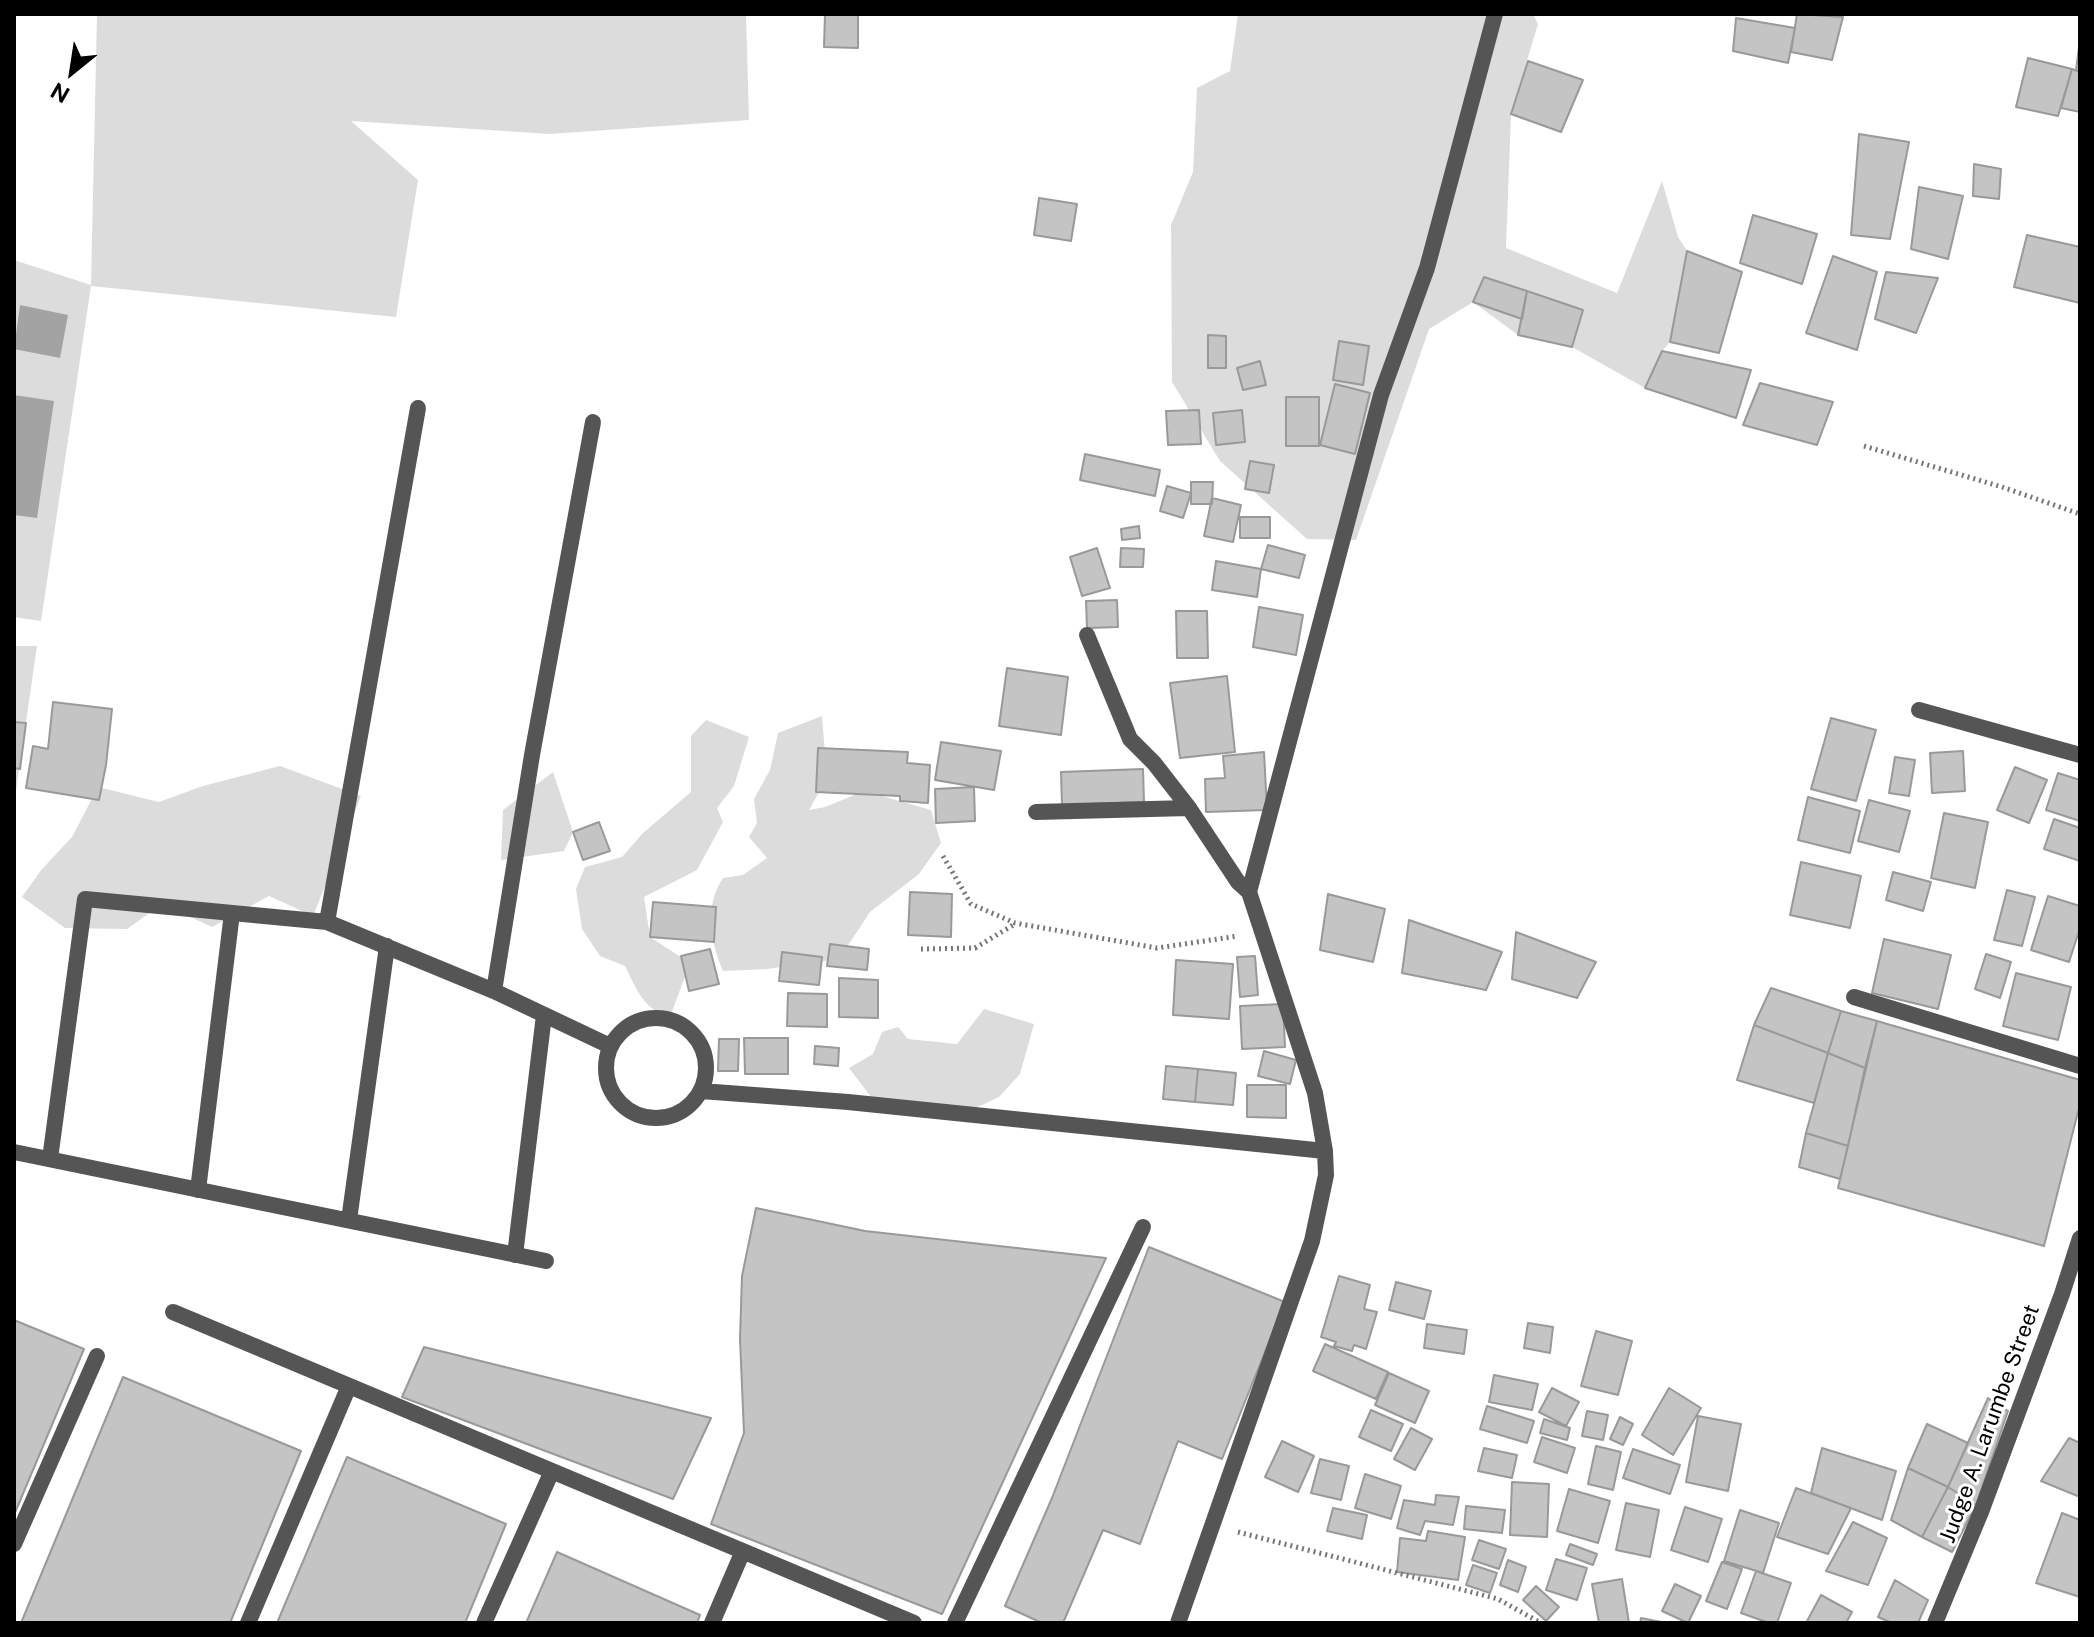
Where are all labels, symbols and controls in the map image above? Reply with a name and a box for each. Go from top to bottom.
north arrow [32,32,112,112]
text: N [46,77,74,108]
street label: Judge A. Larumbe Street [1935,1301,2045,1547]

